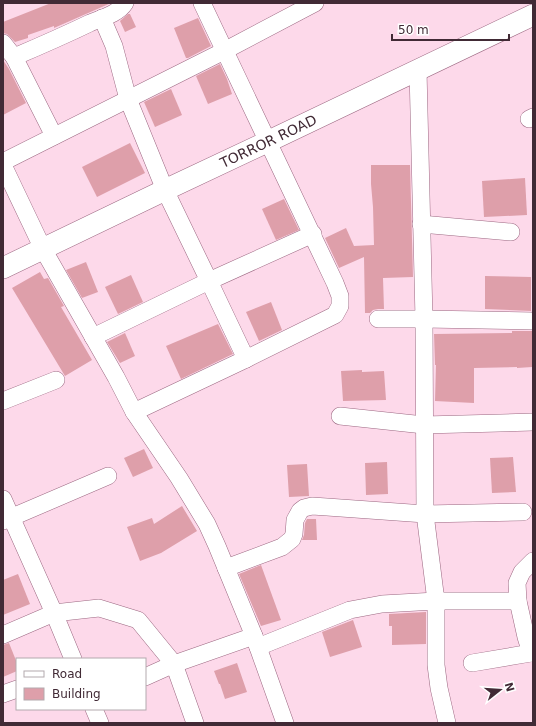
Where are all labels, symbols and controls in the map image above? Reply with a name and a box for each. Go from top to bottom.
scale bar [392,16,509,42]
text: 50 m [398,23,429,37]
street label: TORROR ROAD [216,111,319,171]
legend [16,658,146,710]
text: Road [52,667,82,681]
north arrow [480,670,520,710]
text: N [502,681,517,694]
text: Building [52,687,101,701]

